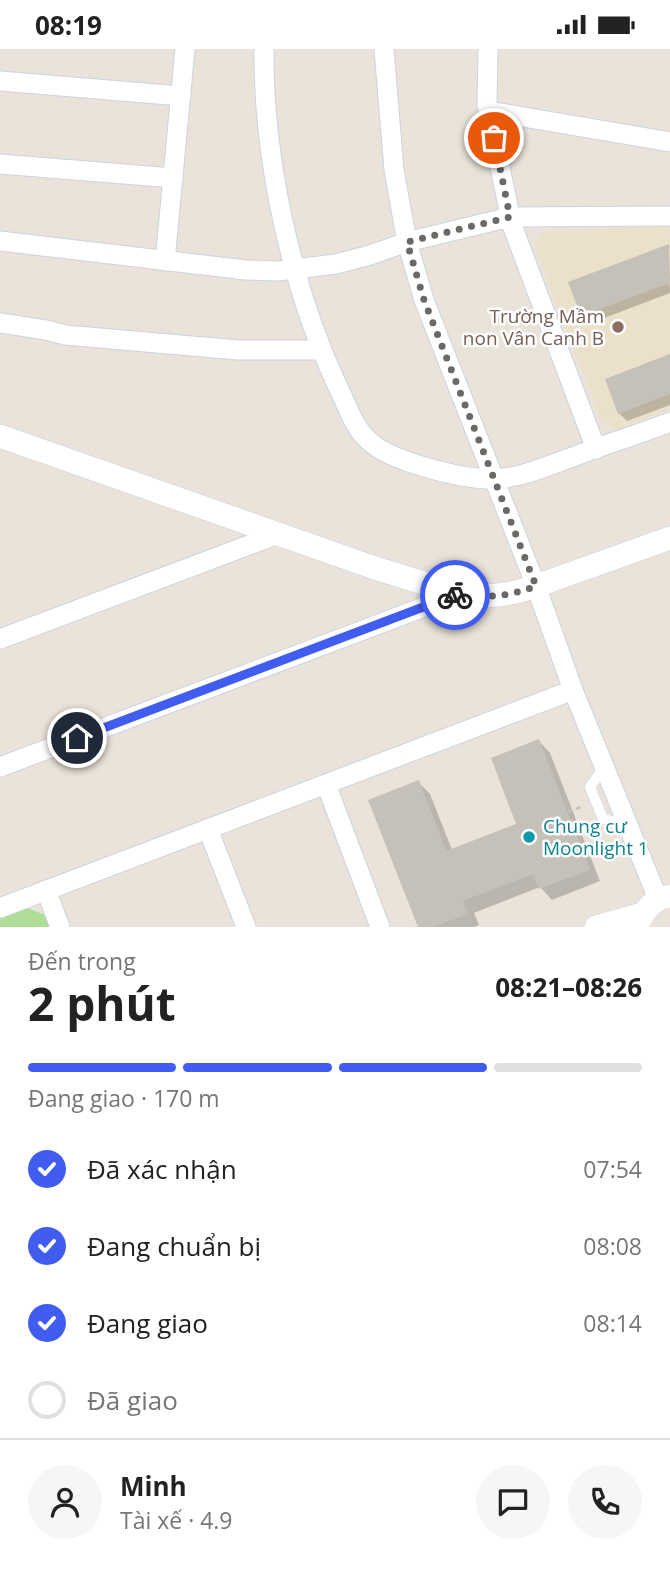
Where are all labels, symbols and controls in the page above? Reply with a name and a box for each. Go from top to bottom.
text: 08:19 [35,7,102,43]
pin [464,108,524,168]
icon: bag [475,119,513,157]
place label: Trường Mầm non Vân Canh B [463,303,604,351]
marker: Trường Mầm non Vân Canh B [610,319,626,335]
courier [420,560,490,630]
icon: bike [436,576,474,614]
pin [47,708,107,768]
icon: home [58,719,96,757]
place label: Chung cư Moonlight 1 [543,813,649,861]
marker: Chung cư Moonlight 1 [521,829,537,845]
text: Đến trong [28,945,136,977]
text: 08:21–08:26 [495,969,642,1005]
text: 2 phút [28,972,176,1034]
text: Đang giao · 170 m [28,1082,220,1114]
icon: check [28,1150,66,1188]
text: Đã xác nhận [87,1151,237,1187]
text: 07:54 [583,1153,642,1185]
icon: check [28,1227,66,1265]
text: Đang chuẩn bị [87,1228,261,1264]
text: 08:08 [583,1230,642,1262]
icon: check [28,1304,66,1342]
text: Đang giao [87,1305,208,1341]
text: 08:14 [583,1307,642,1339]
text: Đã giao [87,1382,178,1418]
button: person [28,1465,102,1539]
button: chat [476,1465,550,1539]
button: phone [568,1465,642,1539]
text: Minh [120,1468,187,1504]
text: Tài xế · 4.9 [120,1504,233,1536]

